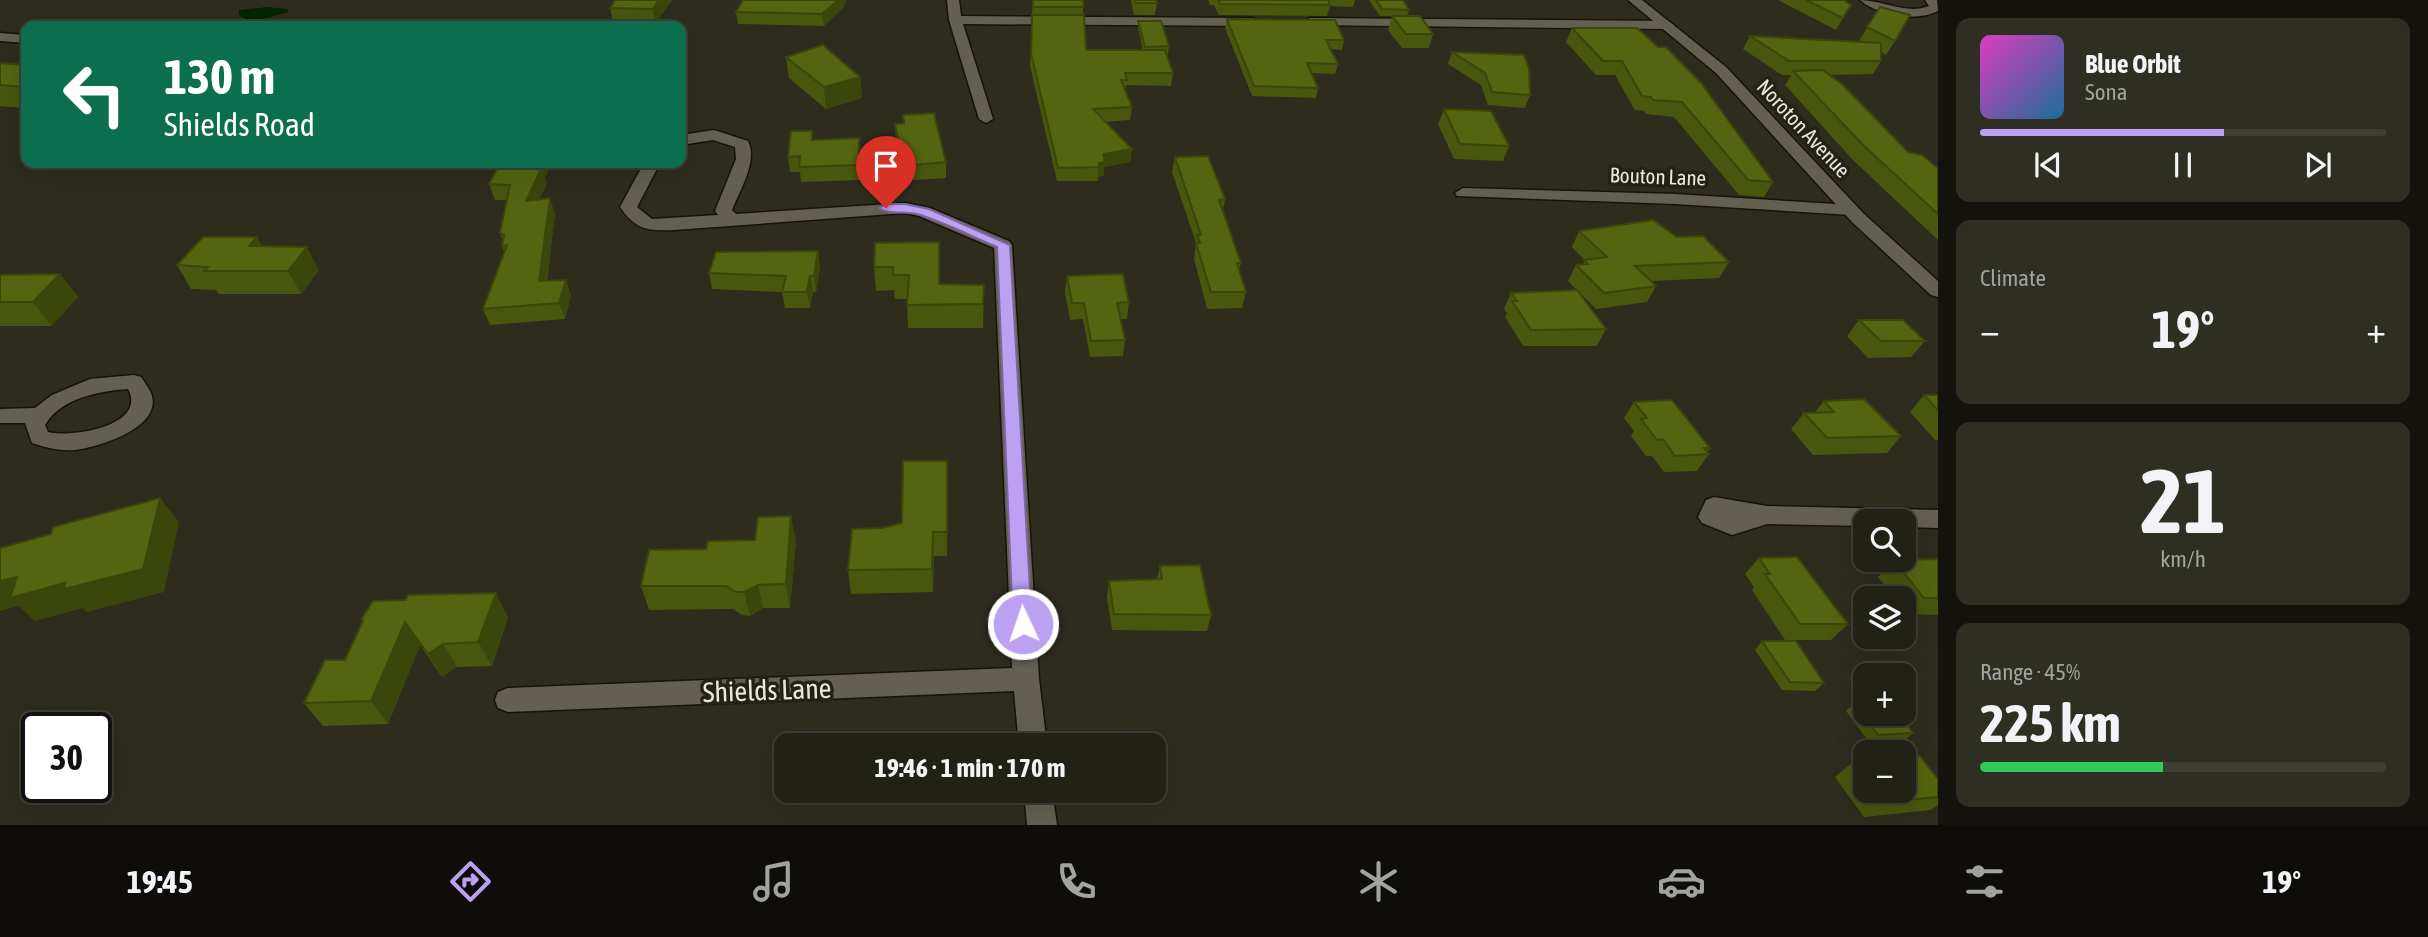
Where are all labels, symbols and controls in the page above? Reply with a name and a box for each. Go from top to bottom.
text: 130 m [164,48,275,104]
icon: left [49,49,140,140]
text: Blue Orbit [2085,49,2181,79]
street label: Noroton Avenue [1753,74,1855,182]
text: Sona [2085,79,2127,105]
text: Shields Road [164,106,315,143]
pin [856,136,916,208]
icon: previous [2029,146,2067,184]
icon: pause [2164,146,2202,184]
icon: next [2299,146,2337,184]
icon: arrive [867,147,905,185]
street label: Bouton Lane [1609,162,1707,190]
text: Climate [1980,265,2046,291]
text: 19° [2151,299,2215,359]
text: − [1980,308,2000,351]
text: + [2366,308,2386,351]
text: 21 [2140,448,2226,552]
map controls [1853,509,1916,803]
button: search [1853,509,1916,572]
text: km/h [2160,546,2206,572]
button: layers [1853,586,1916,649]
position arrow [986,587,1060,661]
text: Range · 45% [1980,659,2080,685]
button: + [1853,663,1916,726]
street label: Shields Lane [702,672,832,708]
text: 225 km [1980,693,2121,753]
speed limit sign: 30 [21,712,112,803]
button: − [1853,740,1916,803]
text: 19:46 · 1 min · 170 m [875,753,1065,783]
icon: directions [446,857,495,906]
icon: music [749,857,798,906]
icon: phone [1052,857,1101,906]
icon: climate [1354,857,1403,906]
icon: car [1657,857,1706,906]
icon: filters [1960,857,2009,906]
text: 19:45 [127,863,193,900]
text: 19° [2262,863,2301,900]

